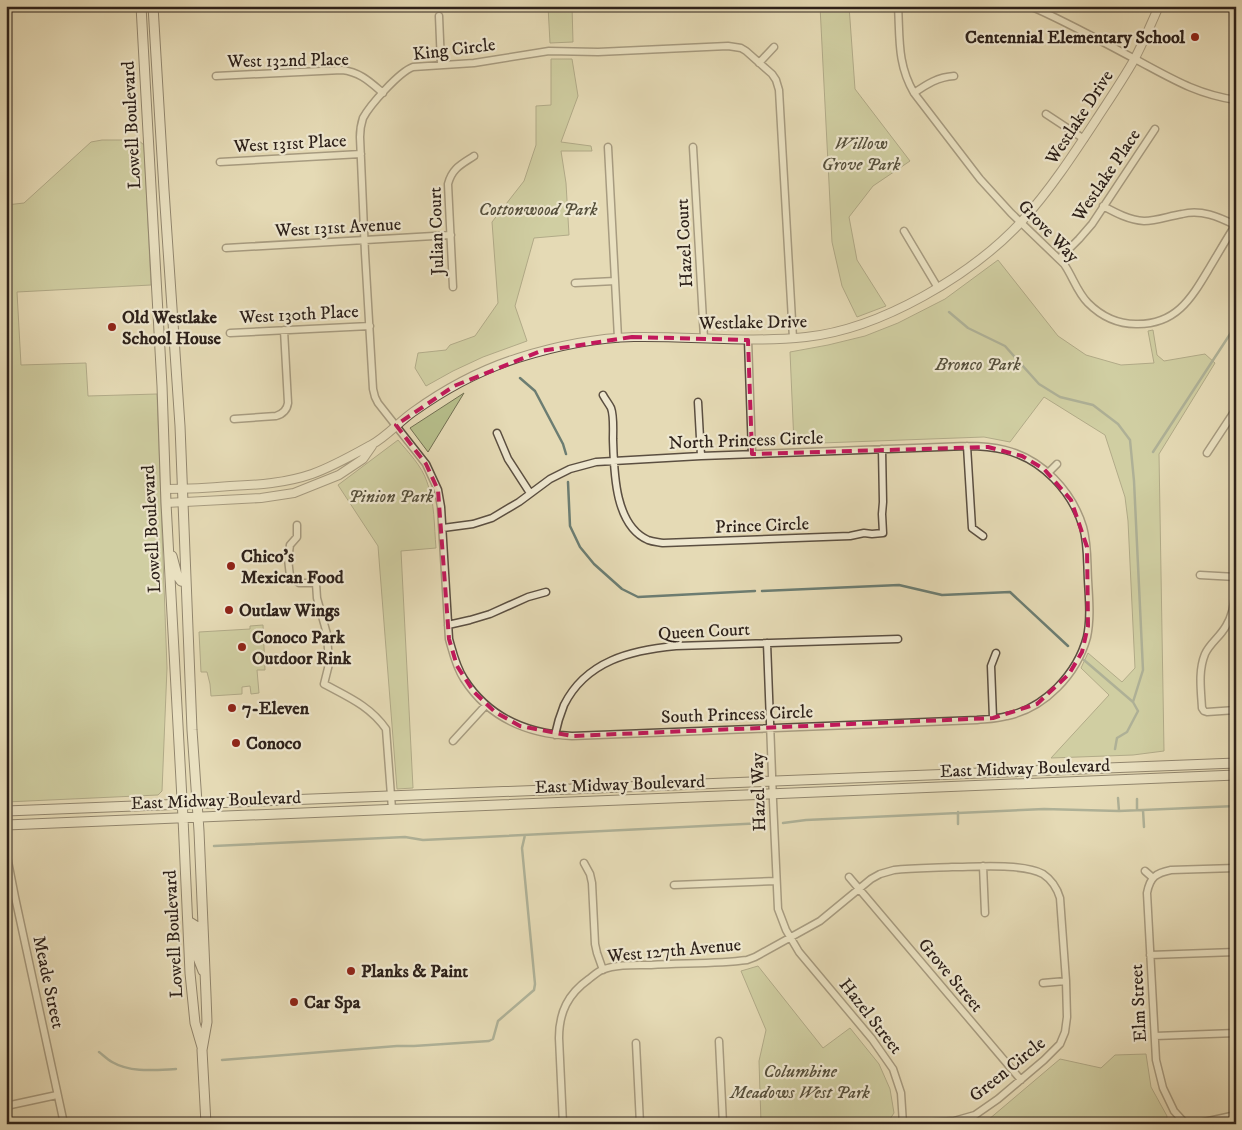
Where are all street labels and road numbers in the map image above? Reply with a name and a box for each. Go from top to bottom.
street label: King Circle [412,34,497,66]
street label: West 132nd Place [226,49,349,73]
street label: Lowell Boulevard [118,60,146,190]
street label: Westlake Drive [1041,66,1118,170]
street label: Westlake Place [1067,125,1146,227]
street label: West 131st Place [232,130,347,158]
street label: Julian Court [424,186,450,278]
street label: Grove Way [1013,196,1084,268]
street label: Hazel Court [672,198,698,288]
street label: West 131st Avenue [273,214,402,242]
street label: West 130th Place [238,301,359,329]
street label: Westlake Drive [698,311,807,335]
street label: North Princess Circle [668,427,824,455]
street label: Lowell Boulevard [138,464,166,594]
street label: Prince Circle [715,513,809,539]
street label: Queen Court [657,619,751,645]
street label: South Princess Circle [661,701,813,729]
street label: Hazel Way [747,752,771,832]
street label: East Midway Boulevard [940,755,1111,783]
street label: East Midway Boulevard [535,771,706,799]
street label: East Midway Boulevard [131,787,302,815]
street label: Lowell Boulevard [160,869,188,999]
street label: Meade Street [27,934,69,1031]
street label: West 127th Avenue [605,934,742,968]
street label: Grove Street [913,934,988,1017]
street label: Elm Street [1126,963,1152,1043]
street label: Hazel Street [834,974,907,1059]
street label: Green Circle [965,1033,1050,1107]

